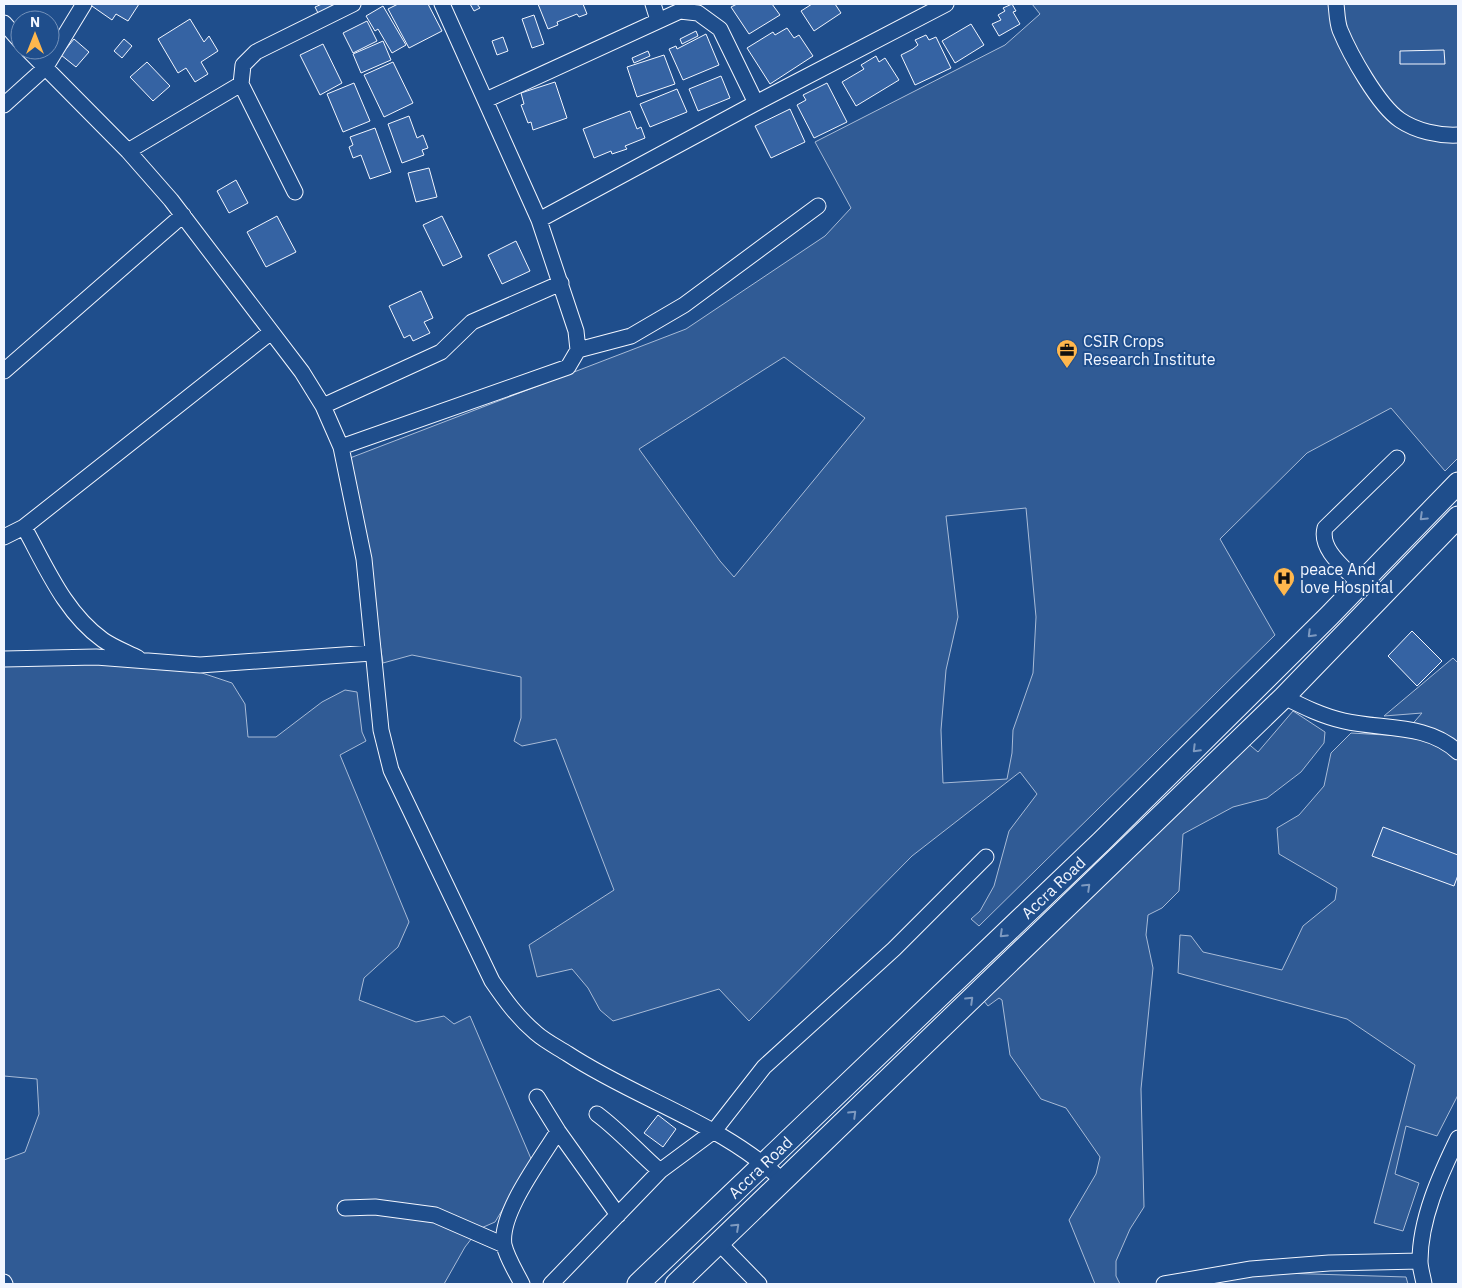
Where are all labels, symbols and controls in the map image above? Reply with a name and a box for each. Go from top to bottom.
north arrow [10,10,60,60]
text: N [30,13,40,31]
place label: CSIR Crops Research Institute [1083,331,1216,369]
office icon: CSIR Crops Research Institute [1055,338,1079,369]
one-way arrow [1420,511,1429,520]
place label: peace And love Hospital [1300,559,1393,597]
hospital icon: peace And love Hospital [1272,566,1296,597]
one-way arrow [1308,628,1317,637]
one-way arrow [1192,743,1201,752]
street label: Accra Road [1017,852,1089,923]
one-way arrow [1081,884,1090,893]
one-way arrow [1000,928,1009,937]
one-way arrow [964,997,973,1006]
one-way arrow [848,1111,857,1120]
street label: Accra Road [724,1132,797,1203]
one-way arrow [731,1224,740,1233]

